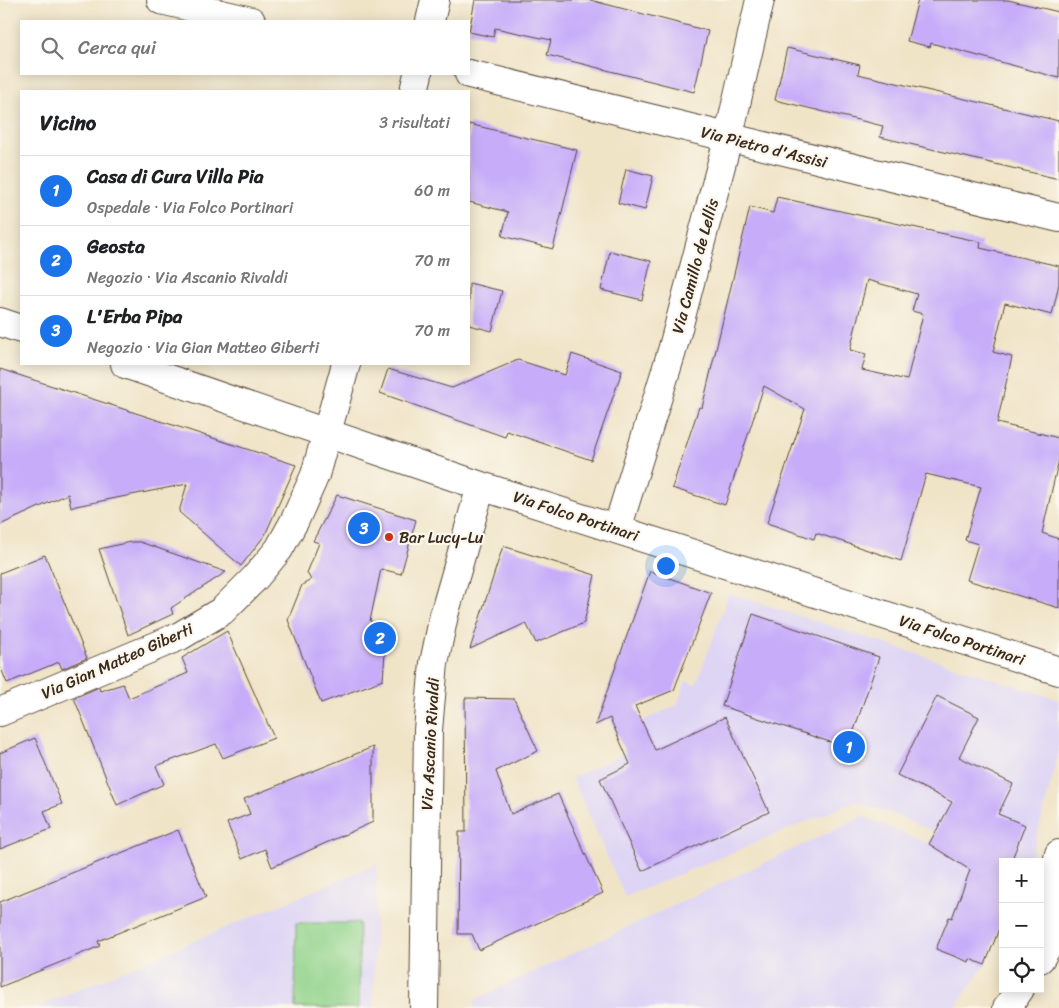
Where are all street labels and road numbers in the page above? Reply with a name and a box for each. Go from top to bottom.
street label: Via Pietro d'Assisi [698,117,831,177]
street label: Via Camillo de Lellis [663,194,727,337]
street label: Via Folco Portinari [509,482,643,550]
street label: Via Folco Portinari [895,606,1029,674]
street label: Via Gian Matteo Giberti [36,614,198,708]
street label: Via Ascanio Rivaldi [412,677,448,811]

